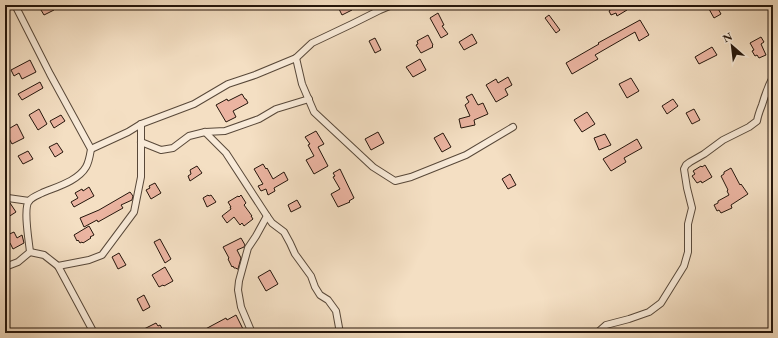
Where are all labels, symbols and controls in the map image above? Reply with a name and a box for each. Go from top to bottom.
north arrow [712,26,752,66]
text: N [720,29,735,45]

